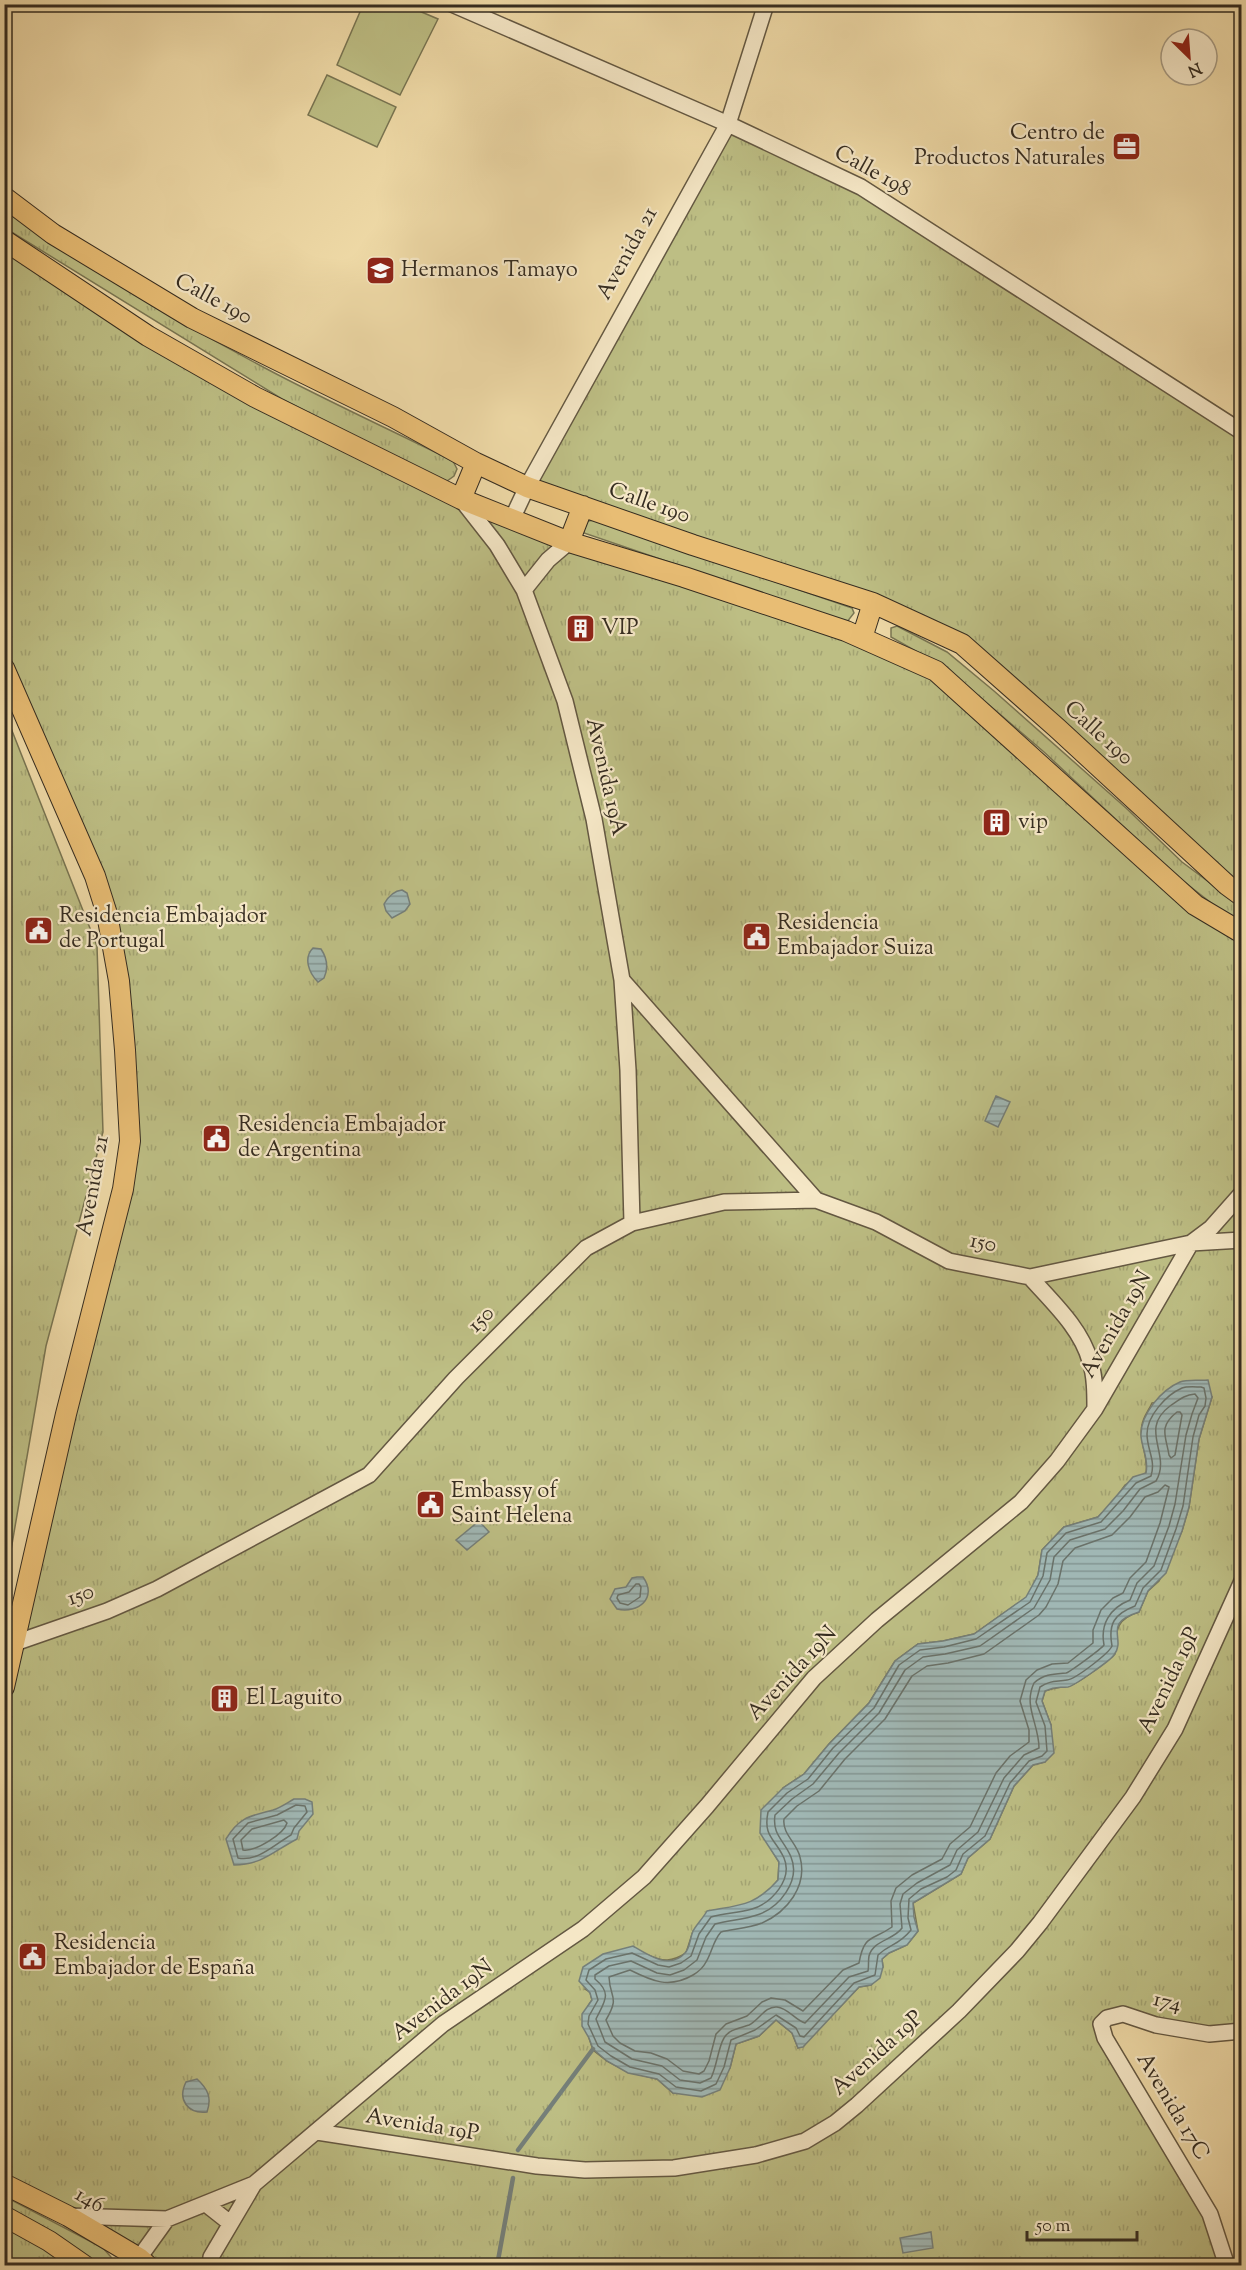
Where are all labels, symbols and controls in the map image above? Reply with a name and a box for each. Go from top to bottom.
north arrow [1159,27,1219,87]
text: N [1183,55,1205,82]
place label: Centro de Productos Naturales [914,118,1105,175]
office icon: Centro de Productos Naturales [1110,131,1142,163]
street label: Calle 198 [828,138,916,206]
street label: Avenida 21 [589,201,667,306]
school or university icon: Hermanos Tamayo [364,255,396,287]
place label: Hermanos Tamayo [401,255,578,287]
street label: Calle 190 [168,266,258,334]
street label: Calle 190 [604,475,694,533]
building icon: VIP [564,613,596,645]
place label: VIP [601,613,638,645]
street label: Calle 190 [1056,694,1140,774]
street label: Avenida 19A [576,715,634,839]
building icon: vip [981,807,1013,839]
place label: vip [1018,807,1048,839]
place label: Residencia Embajador de Portugal [59,901,267,958]
place label: Residencia Embajador Suiza [777,908,934,965]
public building icon: Residencia Embajador de Portugal [22,914,54,946]
public building icon: Residencia Embajador Suiza [740,921,772,953]
place label: Residencia Embajador de Argentina [238,1110,446,1167]
public building icon: Residencia Embajador de Argentina [201,1123,233,1155]
street label: Avenida 21 [69,1133,119,1239]
street label: 150 [967,1226,999,1262]
street label: Avenida 19N [1073,1265,1161,1385]
street label: 150 [461,1299,503,1341]
place label: Embassy of Saint Helena [451,1476,572,1533]
public building icon: Embassy of Saint Helena [414,1489,446,1521]
street label: 150 [63,1576,99,1616]
street label: Avenida 19N [740,1619,846,1729]
street label: Avenida 19P [1131,1623,1209,1739]
building icon: El Laguito [209,1683,241,1715]
place label: El Laguito [246,1683,342,1715]
place label: Residencia Embajador de España [54,1928,255,1985]
public building icon: Residencia Embajador de España [17,1941,49,1973]
street label: Avenida 19N [386,1952,500,2050]
street label: 174 [1150,1984,1184,2022]
street label: Avenida 19P [825,2004,931,2104]
street label: Avenida 17C [1127,2047,1217,2167]
street label: Avenida 19P [363,2101,481,2151]
street label: 146 [68,2180,110,2222]
scale bar [1027,2204,1136,2242]
text: 50 m [1035,2214,1071,2240]

